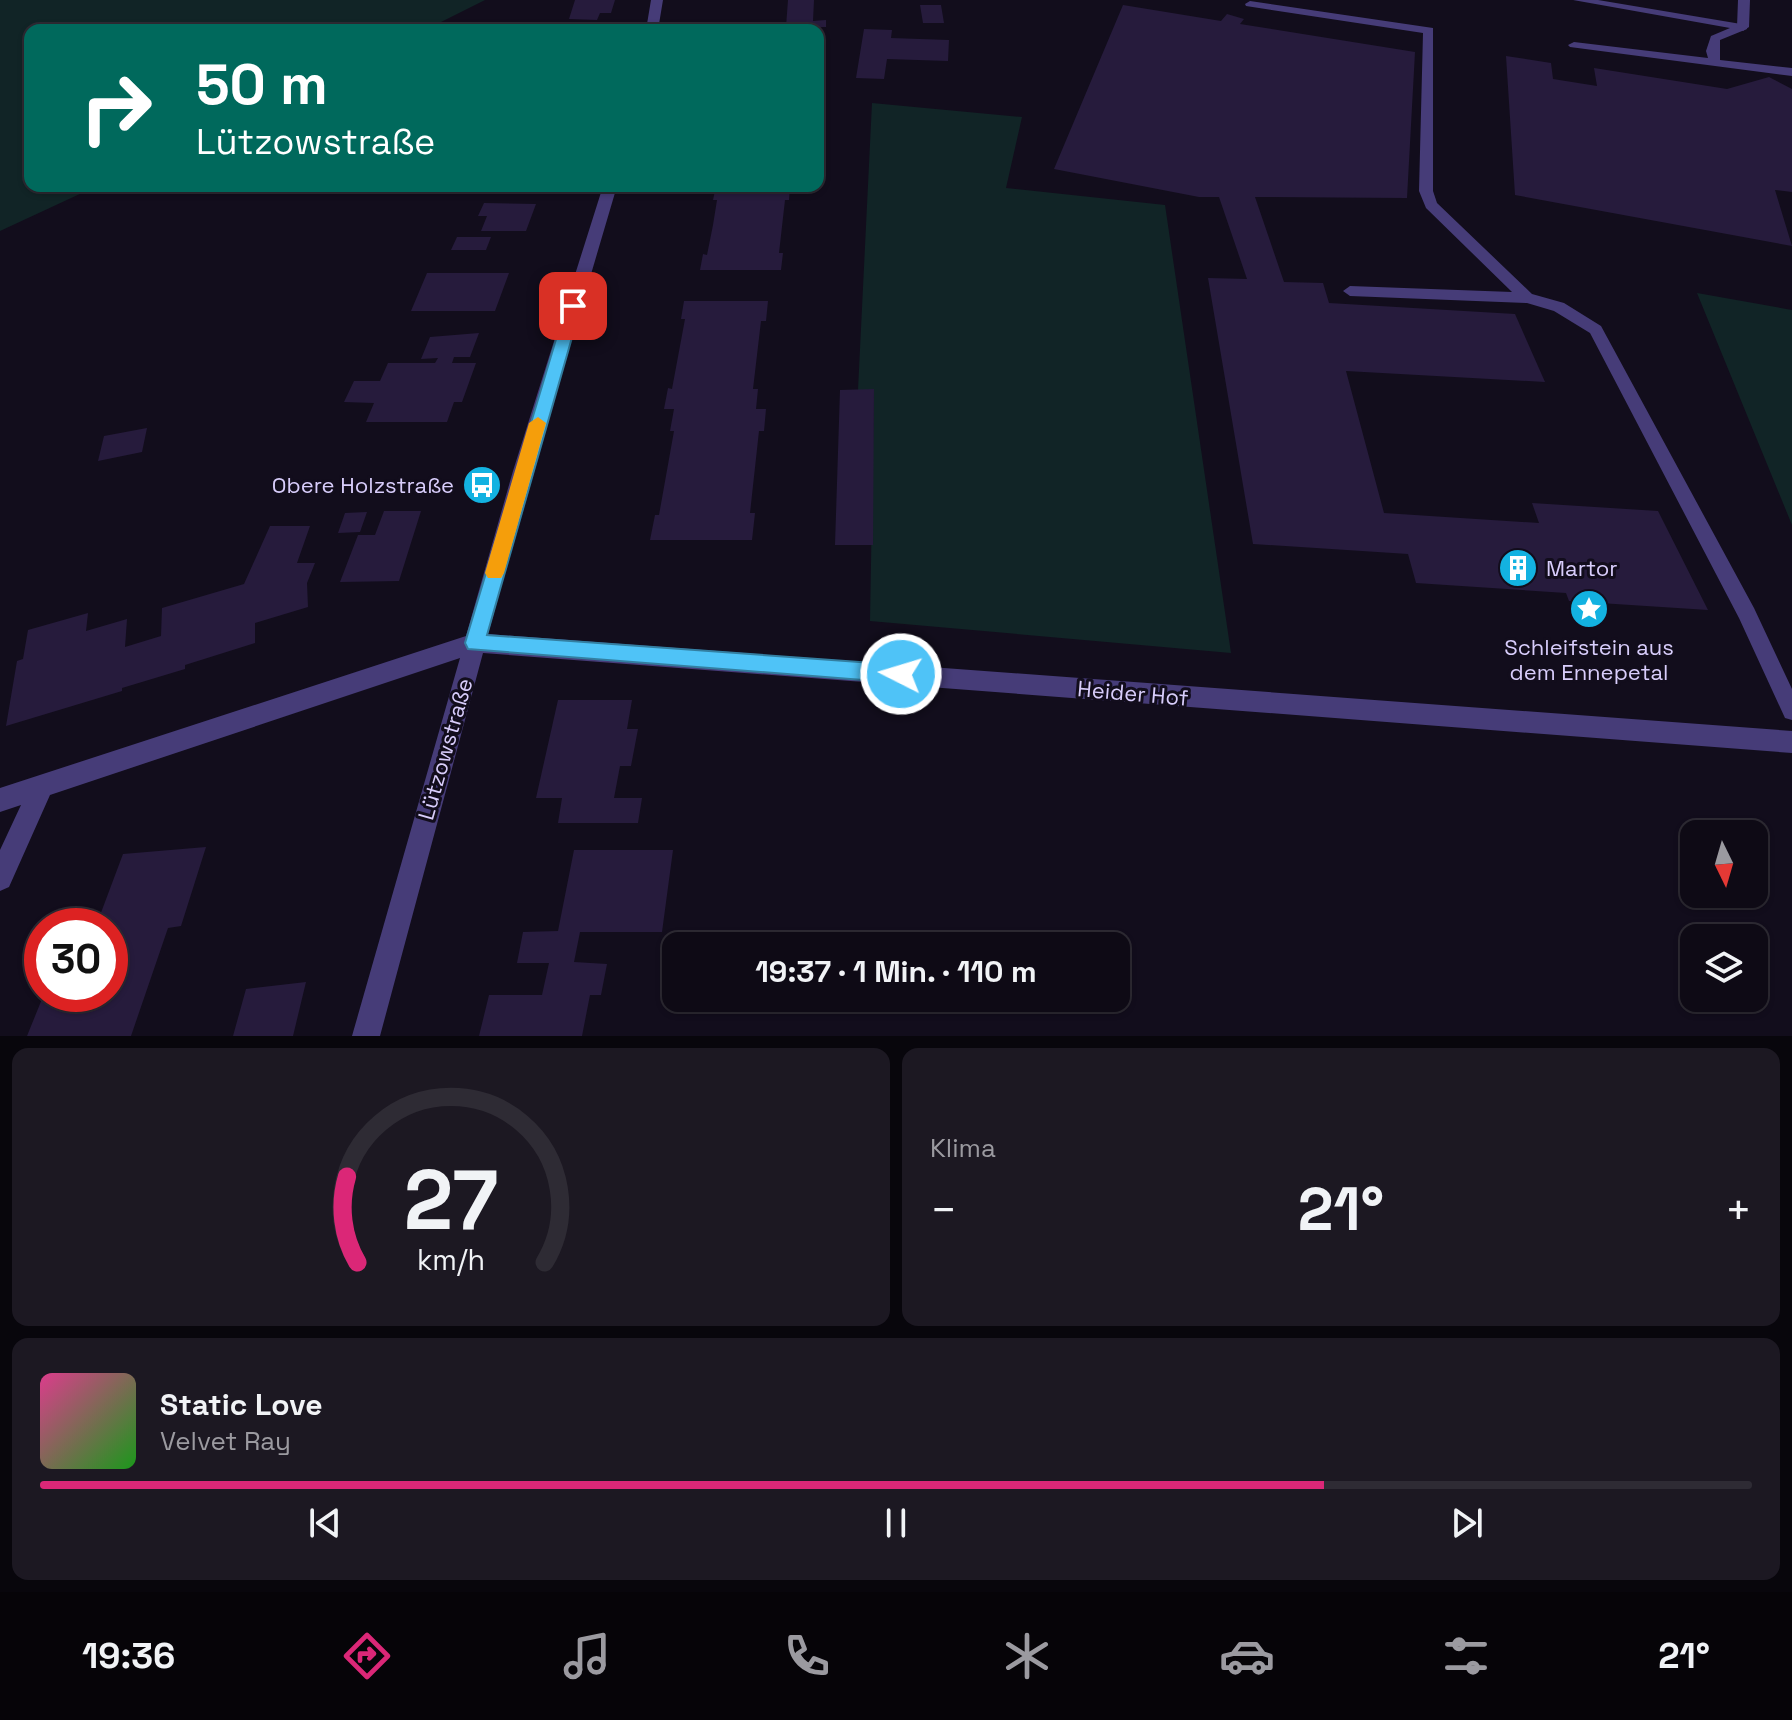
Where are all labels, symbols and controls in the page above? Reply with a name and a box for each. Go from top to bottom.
text: 50 m [196,49,328,120]
icon: right [64,56,168,160]
text: Lützowstraße [196,119,435,165]
pin [539,272,607,340]
icon: arrive [551,284,595,328]
bus stop icon: Obere Holzstraße [461,464,503,506]
place label: Obere Holzstraße [272,471,454,499]
building icon: Martor [1497,547,1539,589]
place label: Martor [1546,554,1618,582]
place icon: Schleifstein aus dem Ennepetal [1568,588,1610,630]
position arrow [859,632,943,716]
place label: Schleifstein aus dem Ennepetal [1504,633,1674,686]
street label: Heider Hof [1076,674,1190,712]
street label: Lützowstraße [411,675,479,823]
north arrow [1680,820,1768,908]
map controls [1680,820,1768,1012]
speed limit sign: 30 [24,908,128,1012]
button: layers [1680,924,1768,1012]
text: 19:37 · 1 Min. · 110 m [755,952,1037,991]
text: Klima [930,1131,996,1165]
text: 27 [404,1147,498,1253]
text: 21° [1298,1171,1384,1248]
text: − [930,1182,957,1238]
text: + [1725,1182,1752,1238]
text: km/h [417,1242,485,1278]
text: Static Love [160,1385,323,1424]
text: Velvet Ray [160,1424,291,1458]
icon: previous [303,1501,347,1545]
icon: pause [874,1501,918,1545]
icon: next [1445,1501,1489,1545]
icon: directions [339,1628,395,1684]
icon: music [559,1628,615,1684]
icon: phone [779,1628,835,1684]
icon: climate [999,1628,1055,1684]
icon: car [1219,1628,1275,1684]
icon: filters [1438,1628,1494,1684]
text: 19:36 [82,1633,175,1679]
text: 21° [1658,1633,1710,1679]

